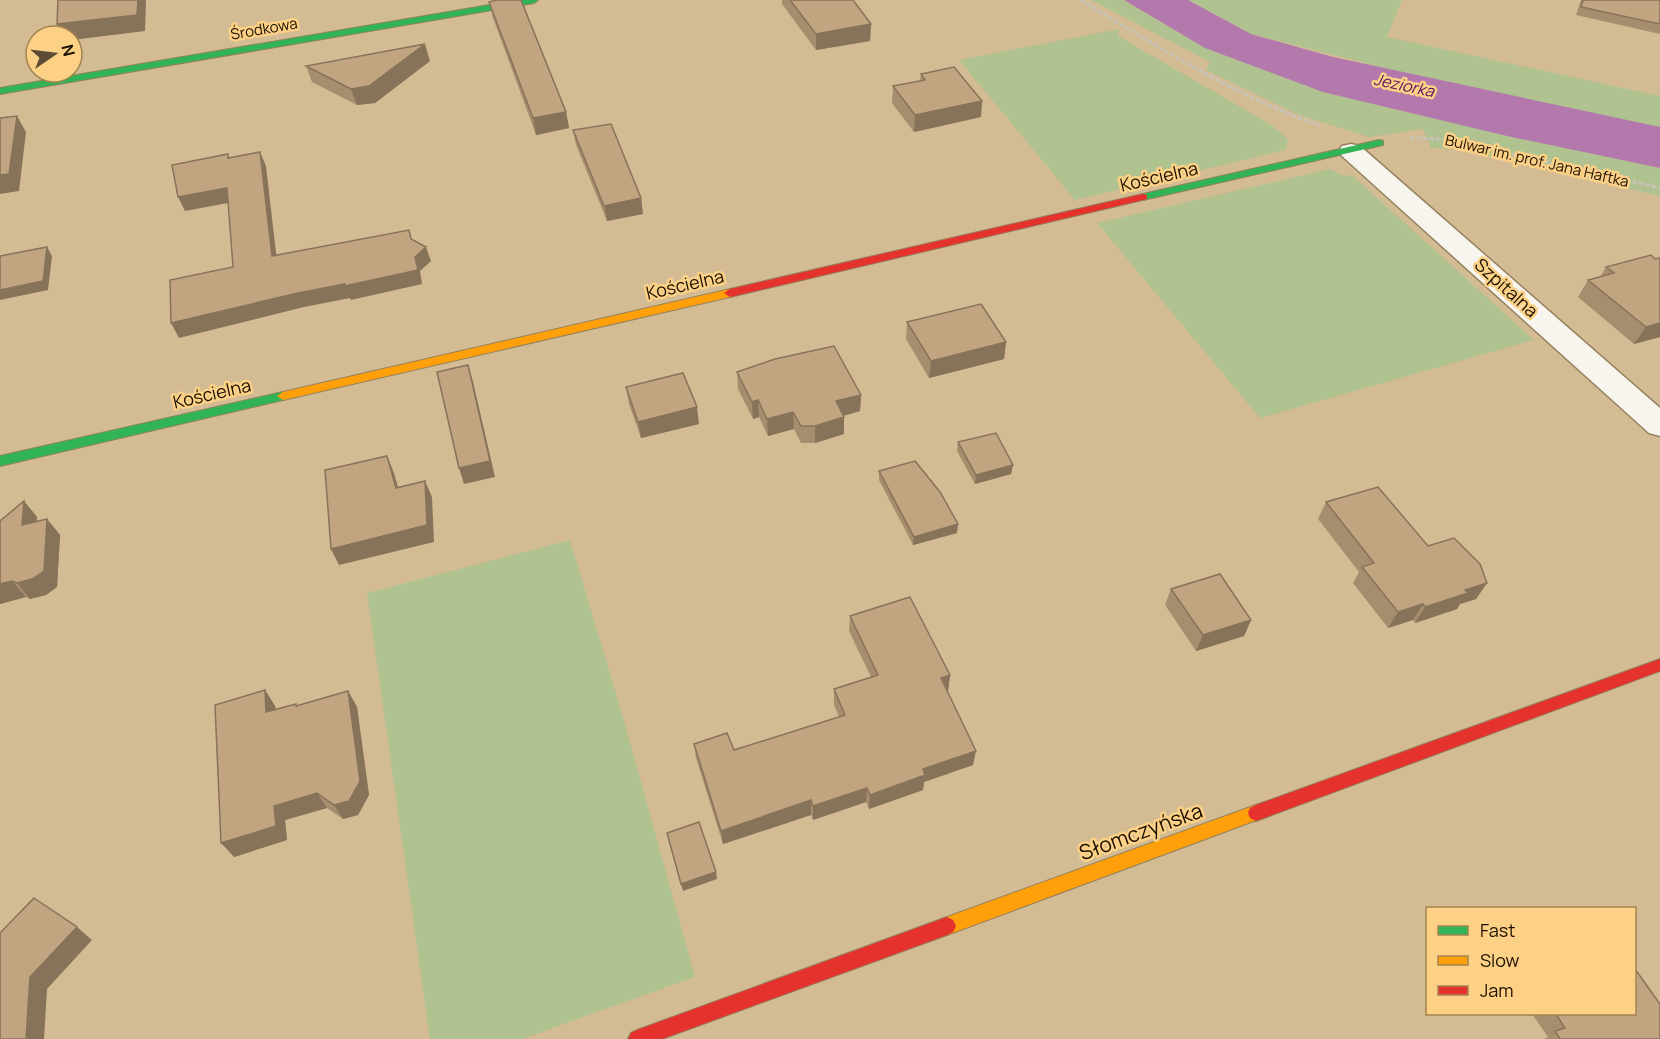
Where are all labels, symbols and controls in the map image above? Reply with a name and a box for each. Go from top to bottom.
street label: Środkowa [229,12,299,45]
north arrow [24,24,84,84]
text: N [56,42,81,59]
water label: Jeziorka [1372,68,1437,102]
street label: Bulwar im. prof. Jana Haftka [1443,129,1631,192]
street label: Kościelna [1117,155,1200,197]
street label: Szpitalna [1470,252,1544,322]
street label: Kościelna [643,263,726,305]
street label: Kościelna [170,372,253,414]
street label: Słomczyńska [1075,796,1206,866]
legend [1426,907,1636,1015]
text: Fast [1480,918,1515,942]
text: Slow [1480,948,1520,972]
text: Jam [1480,978,1514,1002]

